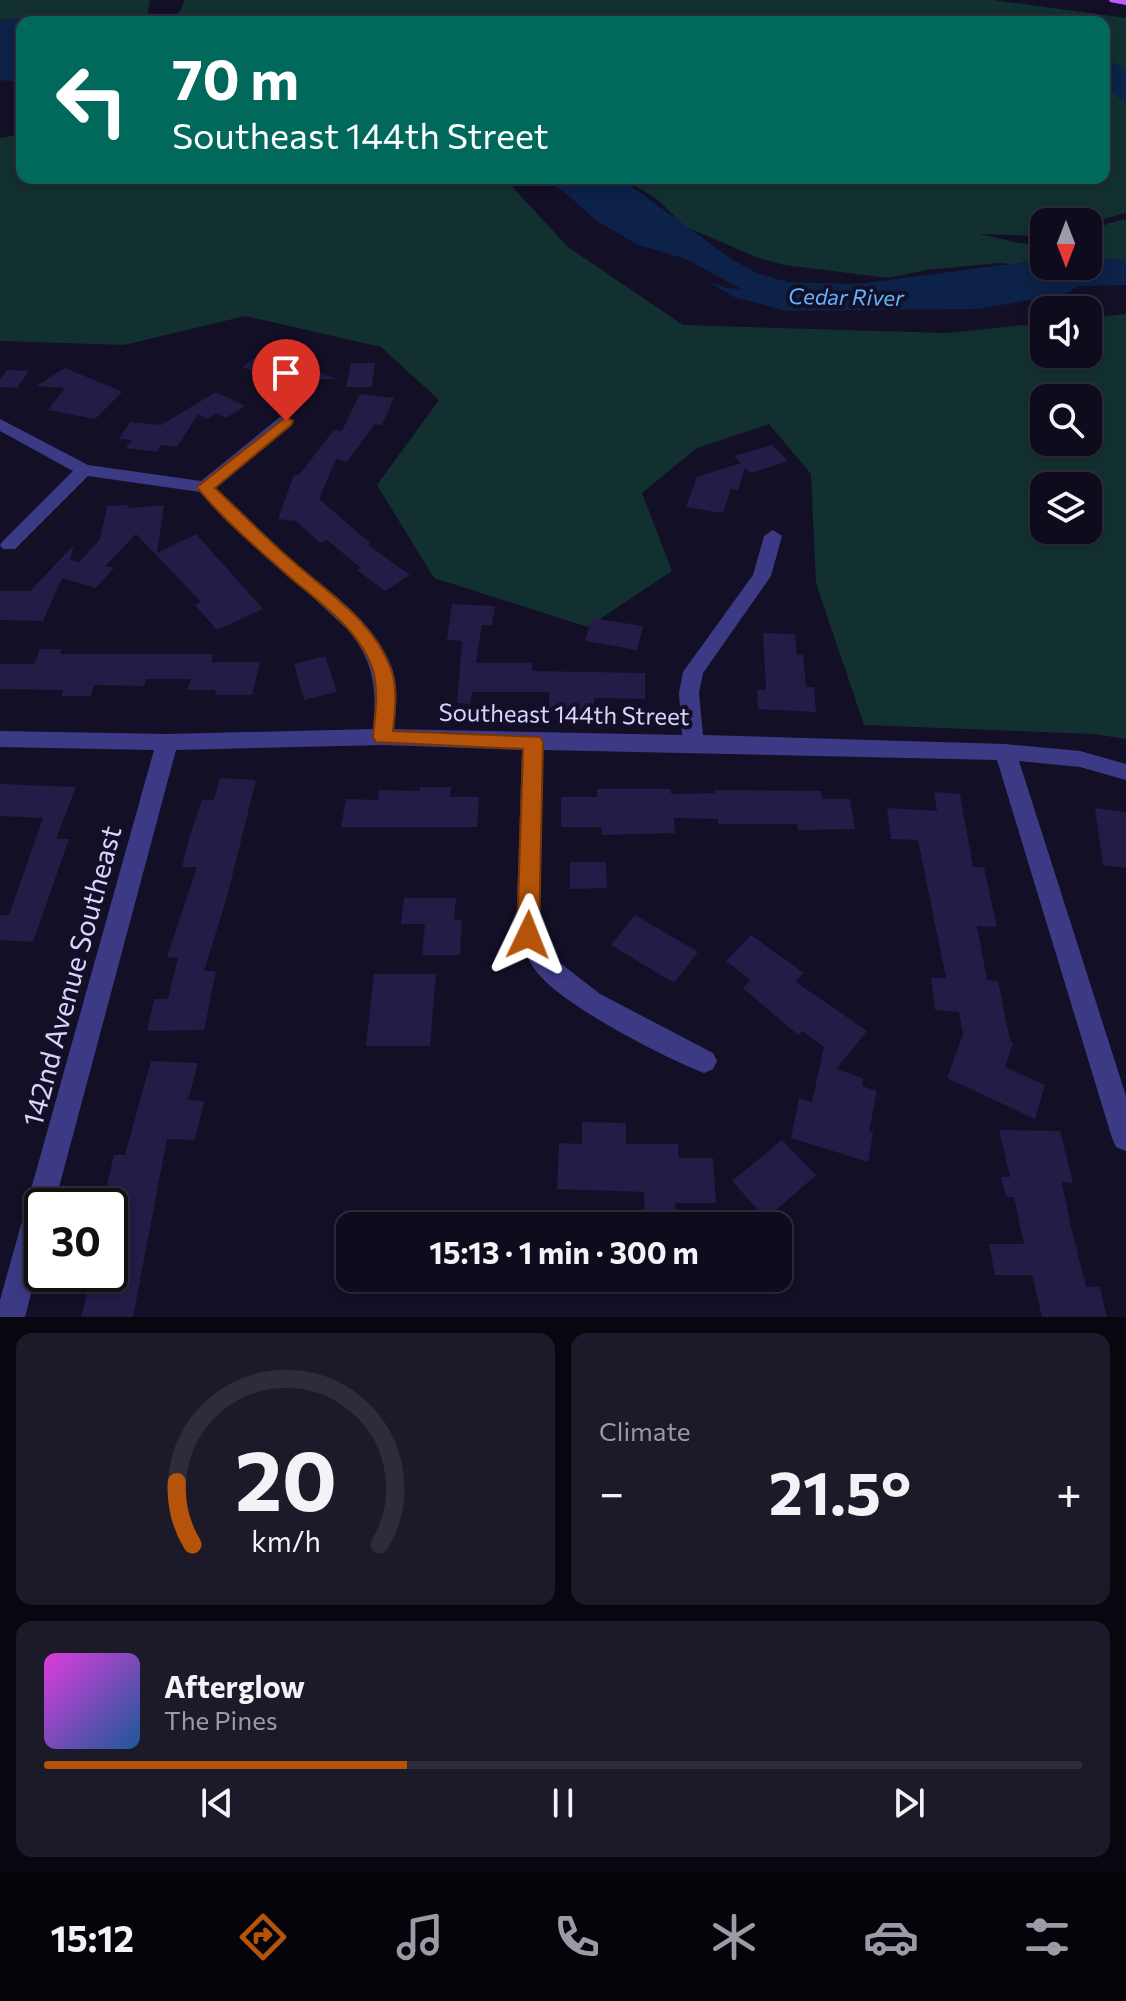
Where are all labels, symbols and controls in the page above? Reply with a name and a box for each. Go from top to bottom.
text: 70 m [172,43,299,112]
icon: left [40,48,144,152]
text: Southeast 144th Street [172,112,549,156]
north arrow [1030,208,1102,280]
map controls [1030,208,1102,544]
water label: Cedar River [788,282,905,311]
button: sound [1030,296,1102,368]
pin [252,339,320,421]
icon: arrive [264,351,308,395]
button: search [1030,384,1102,456]
button: layers [1030,472,1102,544]
street label: Southeast 144th Street [438,697,690,730]
street label: 142nd Avenue Southeast [14,822,128,1130]
position arrow [486,893,570,977]
speed limit sign: 30 [24,1188,128,1292]
text: 15:13 · 1 min · 300 m [429,1233,699,1270]
text: Climate [599,1415,691,1446]
text: 20 [234,1426,337,1528]
text: 21.5° [769,1454,911,1527]
text: − [599,1464,624,1518]
text: + [1056,1464,1082,1518]
text: km/h [251,1523,320,1558]
text: Afterglow [164,1667,305,1704]
text: The Pines [164,1704,278,1735]
icon: previous [195,1781,239,1825]
icon: pause [541,1781,585,1825]
icon: next [887,1781,931,1825]
icon: directions [235,1909,291,1965]
icon: music [392,1909,448,1965]
icon: phone [549,1909,605,1965]
icon: climate [706,1909,762,1965]
icon: car [863,1909,919,1965]
icon: filters [1019,1909,1075,1965]
text: 15:12 [50,1915,134,1959]

